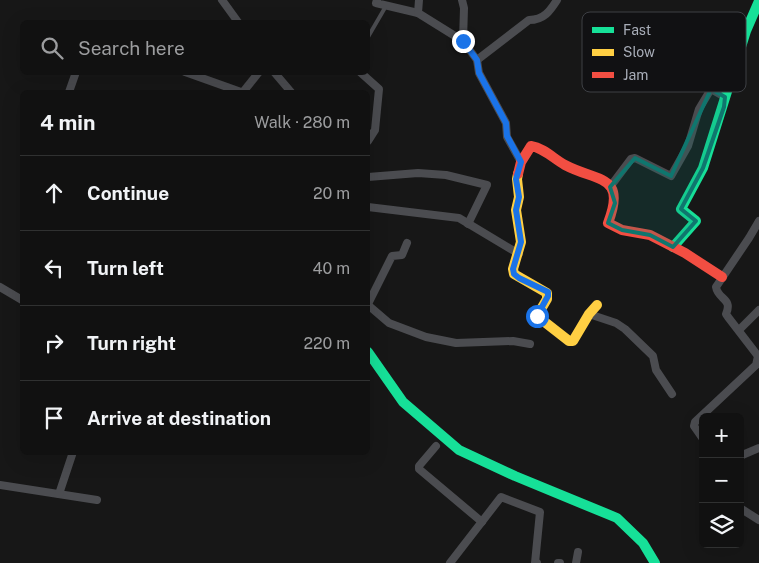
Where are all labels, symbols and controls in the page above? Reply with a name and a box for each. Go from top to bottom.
legend [582,12,746,92]
search box [20,20,370,75]
text: Fast [623,22,651,38]
route end [452,30,475,53]
icon: search [38,34,66,62]
text: Search here [78,37,185,59]
text: Slow [623,44,655,60]
text: Jam [623,67,648,83]
text: 4 min [40,110,95,135]
text: Walk · 280 m [254,113,350,132]
icon: ahead [40,179,68,207]
text: Continue [87,182,169,204]
text: 20 m [313,184,350,203]
icon: left [40,254,68,282]
text: Turn left [87,257,164,279]
text: 40 m [312,259,350,278]
route start [526,305,549,328]
icon: right [40,329,68,357]
text: Turn right [87,332,176,354]
text: 220 m [303,334,350,353]
icon: arrive [40,404,68,432]
text: Arrive at destination [87,407,271,429]
map controls [699,413,744,548]
button: + [699,413,744,458]
button: − [699,458,744,503]
button: layers [699,503,744,548]

